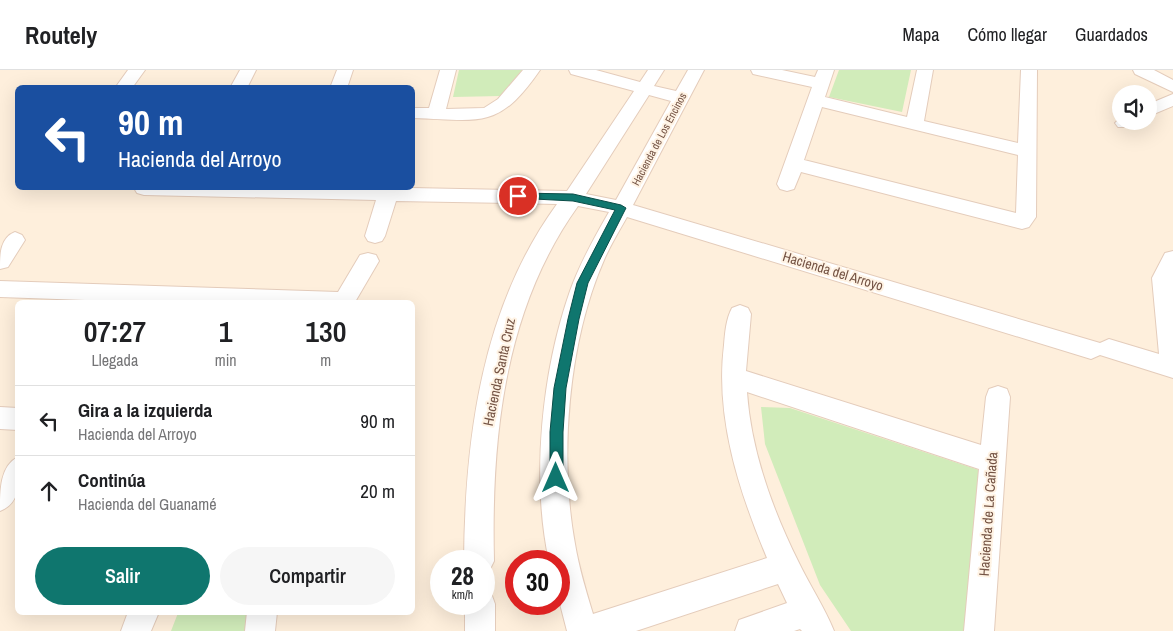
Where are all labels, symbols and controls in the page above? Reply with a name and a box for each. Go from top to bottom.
text: Routely [25,19,97,51]
text: Mapa [902,22,939,47]
text: Cómo llegar [967,22,1047,47]
text: Guardados [1075,22,1148,47]
map controls [1112,85,1157,130]
button: sound [1112,85,1157,130]
street label: Hacienda de Los Encinos [629,90,690,188]
text: 90 m [118,99,183,146]
icon: left [35,105,100,170]
text: Hacienda del Arroyo [118,144,281,174]
pin [497,175,539,217]
icon: arrive [504,182,532,210]
street label: Hacienda del Arroyo [781,247,885,295]
text: 07:27 [84,311,146,351]
text: 1 [219,311,233,351]
text: 130 [305,311,346,351]
street label: Hacienda Santa Cruz [479,316,519,428]
text: Llegada [92,349,138,371]
text: min [215,349,237,371]
text: m [320,349,331,371]
text: Gira a la izquierda [78,397,212,423]
icon: left [35,407,63,435]
text: 90 m [360,408,395,434]
text: Hacienda del Arroyo [78,423,197,445]
position arrow [529,451,581,503]
street label: Hacienda de La Cañada [975,451,1001,577]
text: Continúa [78,467,146,493]
icon: ahead [35,477,63,505]
text: 20 m [360,478,395,504]
text: Hacienda del Guanamé [78,493,217,515]
button: Salir [35,547,210,605]
button: Compartir [220,547,395,605]
speed limit sign: 30 [505,550,570,615]
text: 28 [451,559,474,593]
text: km/h [452,587,473,603]

